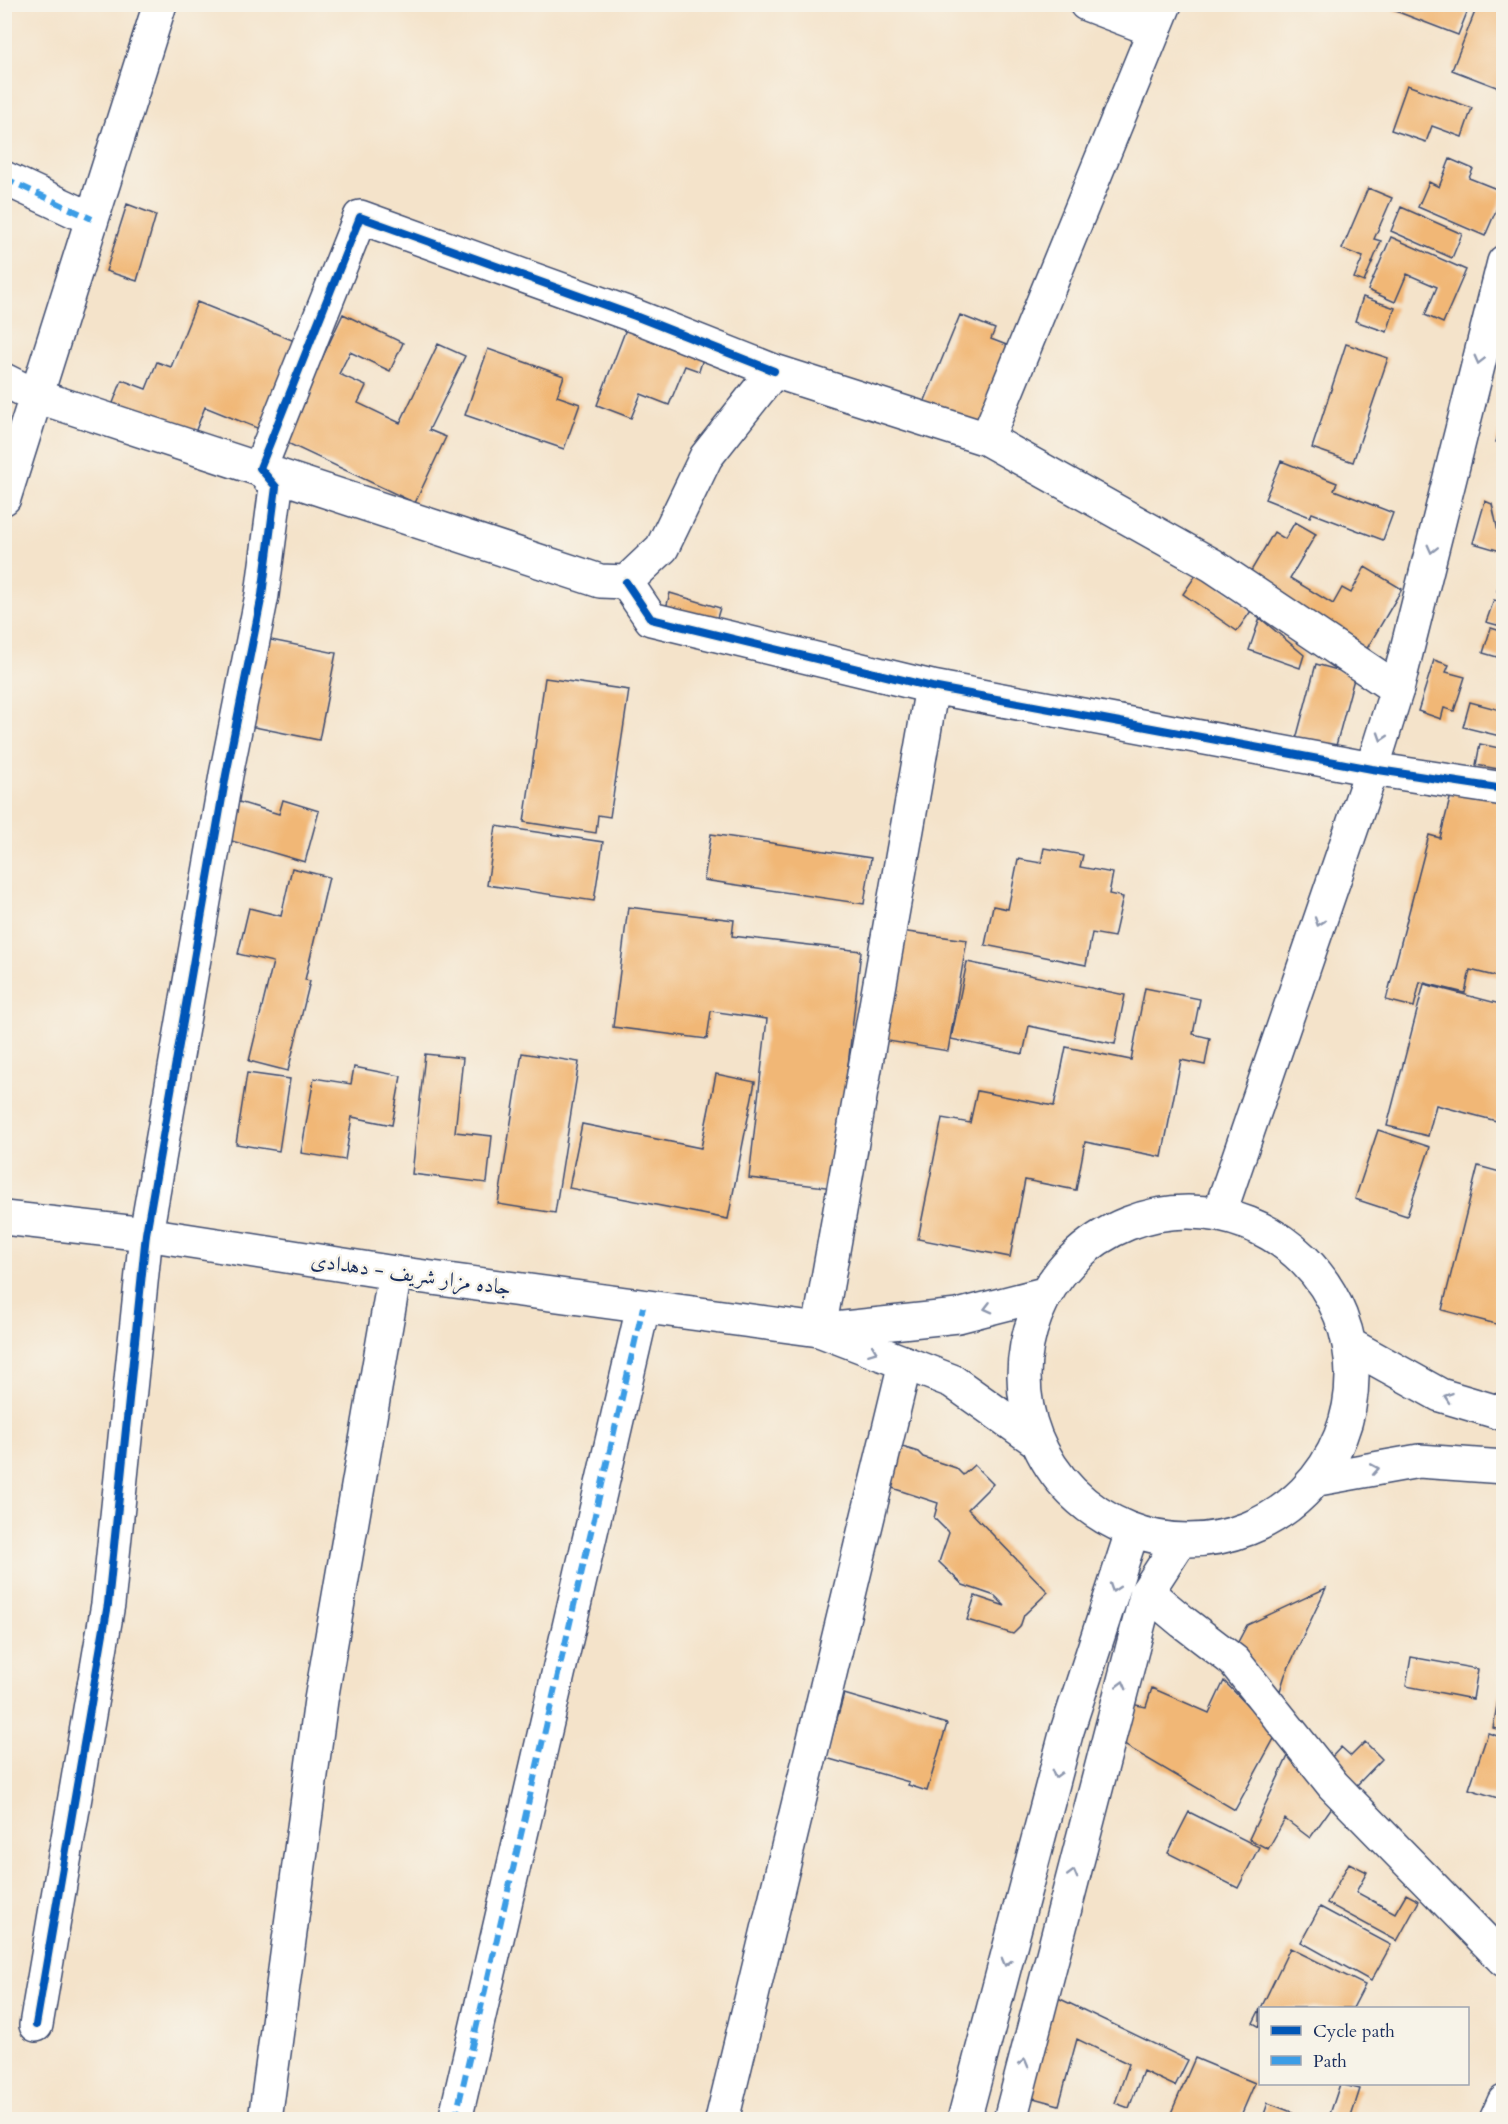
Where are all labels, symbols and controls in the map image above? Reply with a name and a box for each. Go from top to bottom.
one-way arrow [1474,354,1487,364]
one-way arrow [1427,544,1440,554]
one-way arrow [1377,731,1389,742]
one-way arrow [1314,916,1327,927]
street label: جاده مزار شریف - دهدادی [309,1246,513,1303]
one-way arrow [983,1301,993,1314]
one-way arrow [867,1344,878,1356]
one-way arrow [1443,1392,1454,1404]
one-way arrow [1370,1463,1380,1476]
one-way arrow [1109,1582,1121,1593]
one-way arrow [1115,1681,1128,1691]
one-way arrow [1051,1768,1063,1779]
one-way arrow [1066,1869,1079,1879]
one-way arrow [1001,1956,1013,1967]
legend [1259,2007,1469,2085]
text: Cycle path [1313,2019,1395,2044]
text: Path [1313,2049,1347,2074]
one-way arrow [1017,2058,1030,2068]

